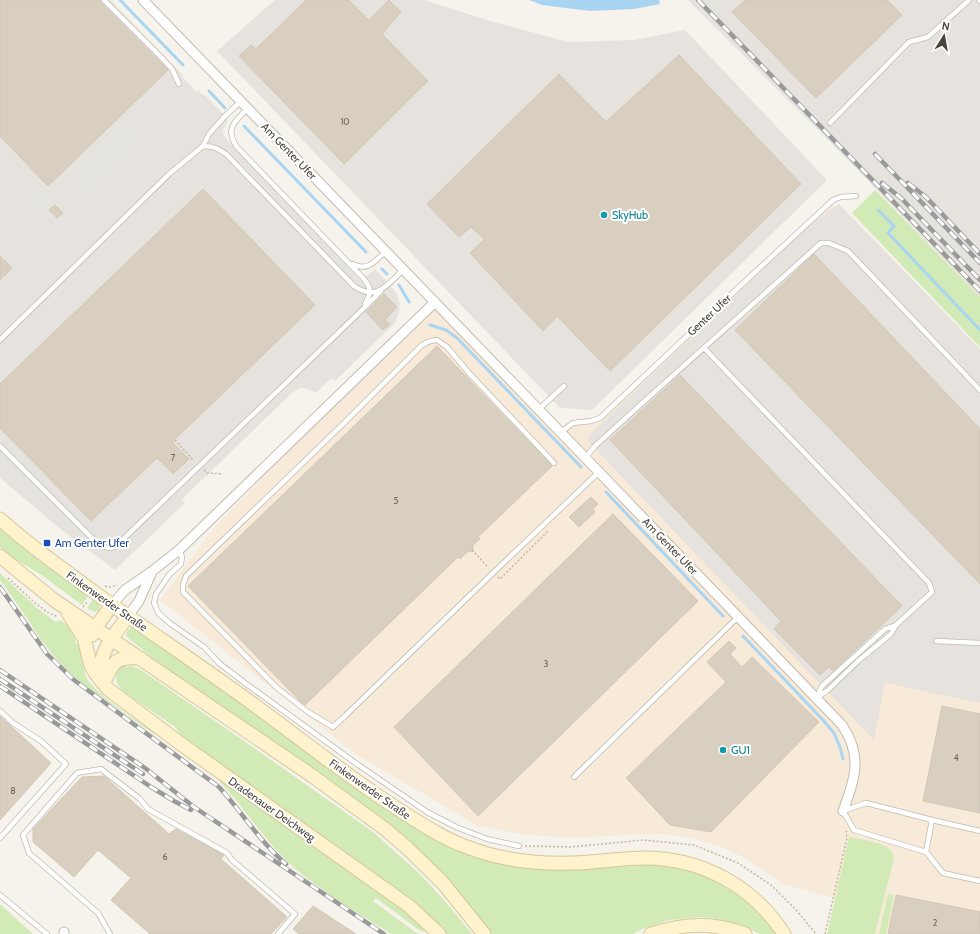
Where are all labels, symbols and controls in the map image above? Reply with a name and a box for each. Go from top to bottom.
north arrow [924,16,964,56]
text: N [941,19,951,34]
house number: 10 [340,116,350,127]
street label: Am Genter Ufer [258,120,320,183]
place label: SkyHub [612,208,648,222]
marker: SkyHub [599,210,609,220]
street label: Genter Ufer [684,291,734,339]
house number: 7 [171,452,176,463]
house number: 5 [394,495,399,506]
street label: Am Genter Ufer [639,515,701,578]
place label: Am Genter Ufer [55,536,129,550]
marker: Am Genter Ufer [42,538,52,548]
street label: Finkenwerder Straße [64,568,151,634]
house number: 3 [544,658,549,669]
place label: GU1 [731,743,750,757]
marker: GU1 [718,745,728,755]
house number: 4 [953,752,959,763]
street label: Finkenwerder Straße [327,756,414,822]
street label: Dradenauer Deichweg [226,774,319,845]
house number: 8 [10,785,16,796]
house number: 6 [162,851,168,862]
house number: 2 [933,917,938,928]

